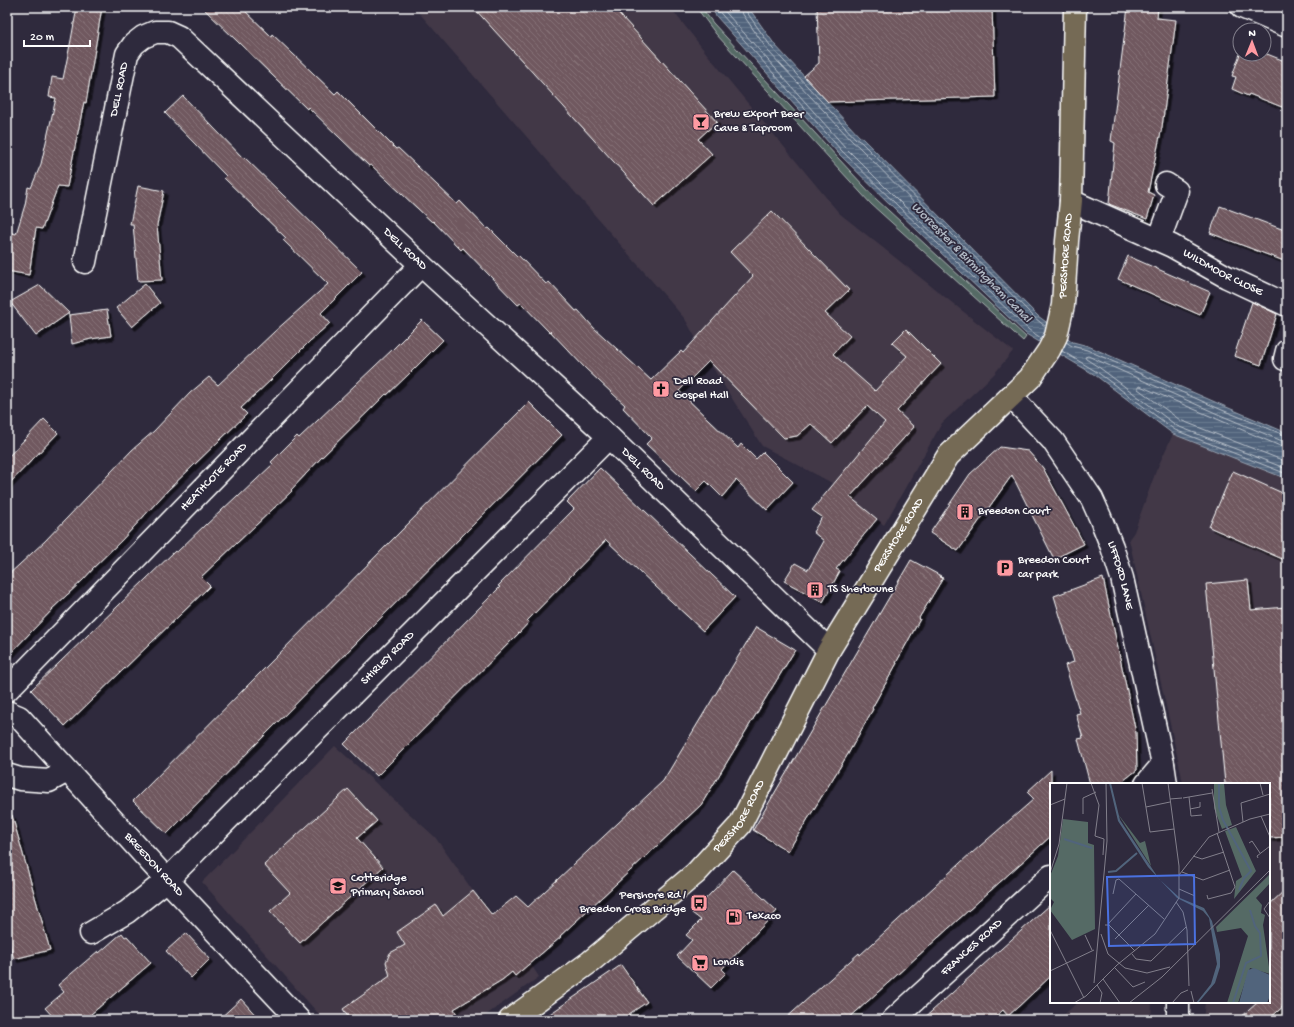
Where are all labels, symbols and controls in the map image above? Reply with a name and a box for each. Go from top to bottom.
scale bar [24,22,90,48]
north arrow [1232,22,1272,62]
text: N [1248,28,1256,40]
text: 20 m [30,31,55,45]
street label: DELL ROAD [107,61,132,119]
place label: Brew Export Beer Cave & Taproom [713,108,805,136]
bar icon: Brew Export Beer Cave & Taproom [691,112,711,132]
water label: Worcester & Birmingham Canal [908,200,1035,327]
street label: PERSHORE ROAD [1056,213,1077,300]
street label: DELL ROAD [379,225,430,274]
street label: WILDMOOR CLOSE [1180,246,1265,300]
place label: Dell Road Gospel Hall [673,375,729,403]
church icon: Dell Road Gospel Hall [651,379,671,399]
street label: HEATHCOTE ROAD [178,440,251,514]
street label: DELL ROAD [617,445,668,494]
street label: PERSHORE ROAD [870,495,928,576]
building icon: Breedon Court [955,502,975,522]
place label: Breedon Court [977,505,1051,519]
street label: LIFFORD LANE [1103,539,1136,612]
place label: Breedon Court car park [1017,554,1091,582]
parking icon: Breedon Court car park [995,558,1015,578]
building icon: TS Sherboune [805,580,825,600]
place label: TS Sherboune [827,583,894,597]
street label: SHIRLEY ROAD [358,628,418,688]
street label: PERSHORE ROAD [710,778,769,857]
inset map [1050,783,1270,1003]
street label: BREEDON ROAD [120,829,186,900]
place label: Cotteridge Primary School [350,872,424,900]
school or university icon: Cotteridge Primary School [328,876,348,896]
place label: Pershore Rd / Breedon Cross Bridge [579,889,687,917]
bus stop icon: Pershore Rd / Breedon Cross Bridge [689,893,709,913]
fuel station icon: Texaco [724,907,744,927]
place label: Texaco [746,910,781,924]
street label: FRANCES ROAD [938,916,1006,980]
supermarket icon: Londis [690,953,710,973]
place label: Londis [713,956,744,970]

